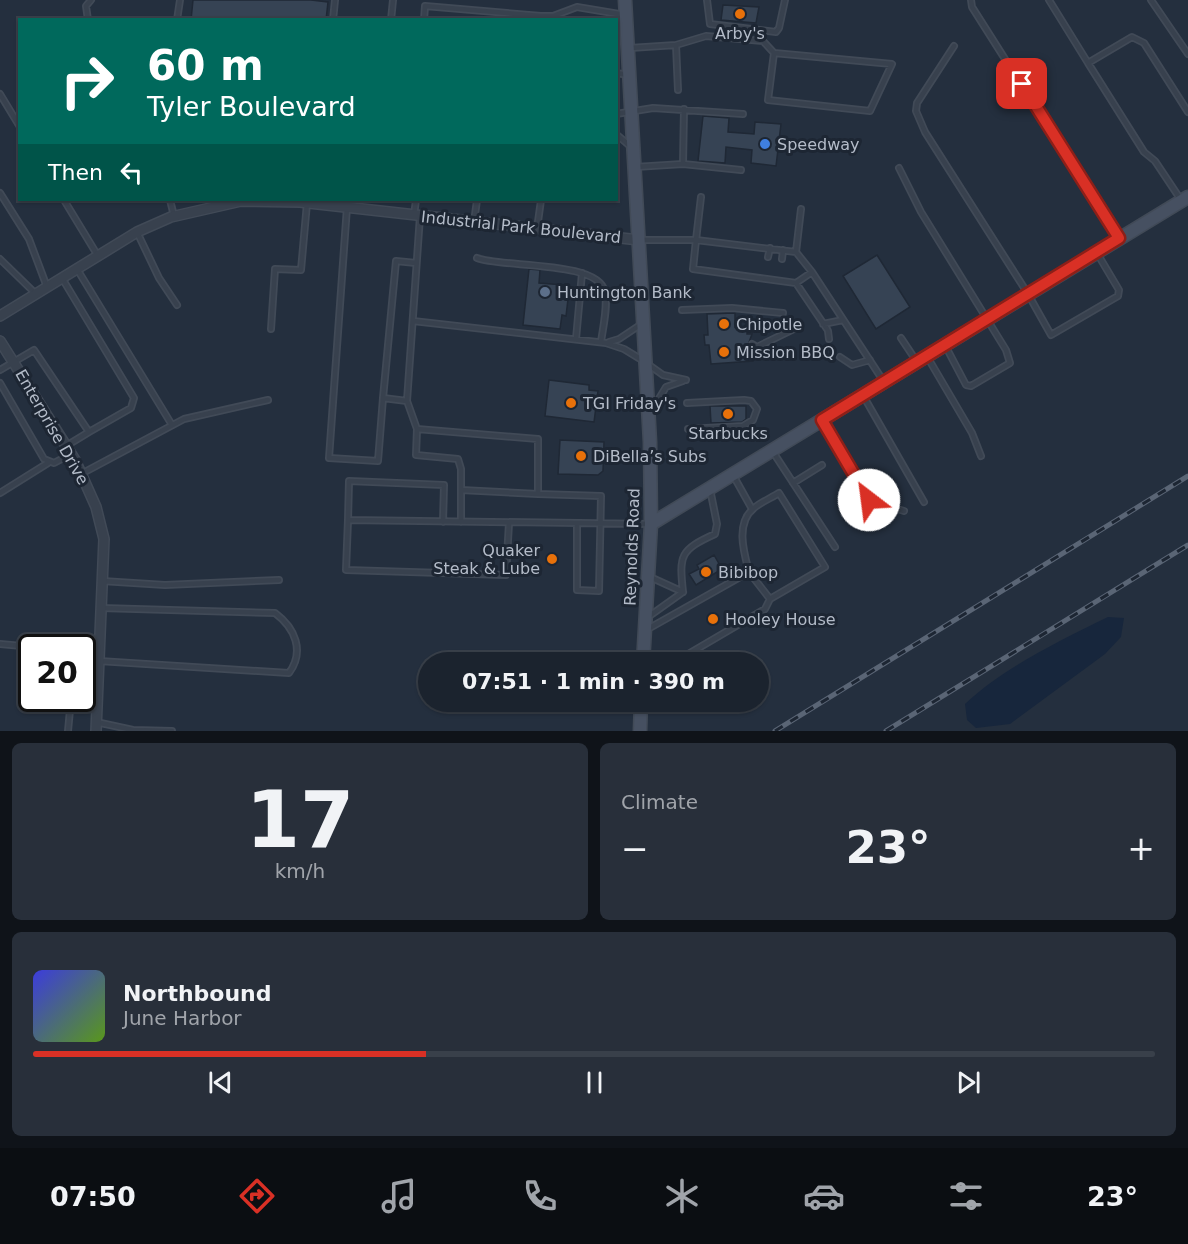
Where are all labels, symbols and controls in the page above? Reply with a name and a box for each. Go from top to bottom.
marker: Arby's [733,7,747,21]
place label: Arby's [715,24,765,43]
text: 60 m [147,41,264,90]
icon: right [48,42,126,120]
pin [996,58,1047,109]
icon: arrive [1005,67,1038,100]
text: Tyler Boulevard [147,91,356,122]
place label: Speedway [777,135,860,154]
marker: Speedway [758,137,772,151]
icon: left [115,156,148,189]
text: Then [48,160,103,185]
street label: Industrial Park Boulevard [420,207,622,247]
place label: Huntington Bank [557,283,693,302]
marker: Huntington Bank [538,285,552,299]
place label: Chipotle [736,315,802,334]
marker: Chipotle [717,317,731,331]
place label: Mission BBQ [736,343,835,362]
marker: Mission BBQ [717,345,731,359]
street label: Enterprise Drive [11,366,93,488]
place label: TGI Friday's [582,394,676,413]
marker: TGI Friday's [564,396,578,410]
marker: Starbucks [721,407,735,421]
place label: Starbucks [688,424,768,443]
place label: DiBella’s Subs [593,447,707,466]
marker: DiBella’s Subs [574,449,588,463]
position arrow [837,468,901,532]
street label: Reynolds Road [620,488,644,606]
place label: Quaker Steak & Lube [433,541,540,578]
marker: Quaker Steak & Lube [545,552,559,566]
place label: Bibibop [718,563,778,582]
marker: Bibibop [699,565,713,579]
place label: Hooley House [725,610,836,629]
marker: Hooley House [706,612,720,626]
speed limit sign: 20 [18,634,96,712]
text: 07:51 · 1 min · 390 m [462,669,725,694]
text: 17 [246,775,354,865]
text: Climate [621,790,698,814]
text: 23° [845,821,931,874]
text: − [621,829,649,868]
text: + [1127,829,1155,868]
text: km/h [275,859,325,883]
text: Northbound [123,981,272,1006]
text: June Harbor [123,1006,242,1030]
icon: previous [204,1066,237,1099]
icon: pause [578,1066,611,1099]
icon: next [952,1066,985,1099]
icon: directions [236,1175,278,1217]
icon: music [378,1175,420,1217]
icon: phone [519,1175,561,1217]
icon: climate [661,1175,703,1217]
icon: car [803,1175,845,1217]
icon: filters [945,1175,987,1217]
text: 07:50 [50,1181,136,1212]
text: 23° [1087,1181,1138,1212]

